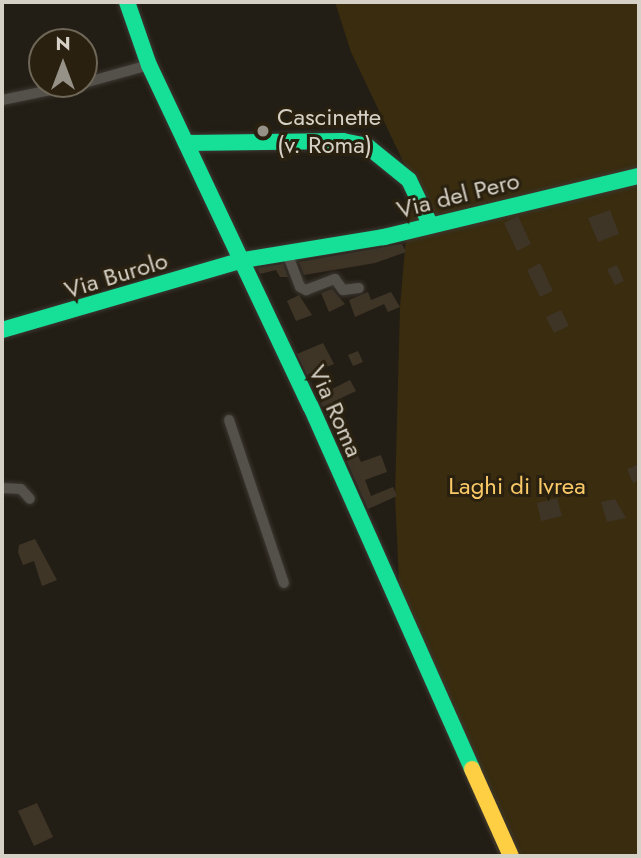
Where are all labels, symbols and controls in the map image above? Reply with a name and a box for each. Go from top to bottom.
north arrow [28,28,98,98]
text: N [55,30,71,57]
place label: Cascinette (v. Roma) [277,103,381,159]
marker: Cascinette (v. Roma) [255,123,271,139]
street label: Via del Pero [394,166,522,224]
street label: Via Burolo [61,246,171,304]
street label: Via Roma [303,361,369,461]
park label: Laghi di Ivrea [448,472,586,500]

